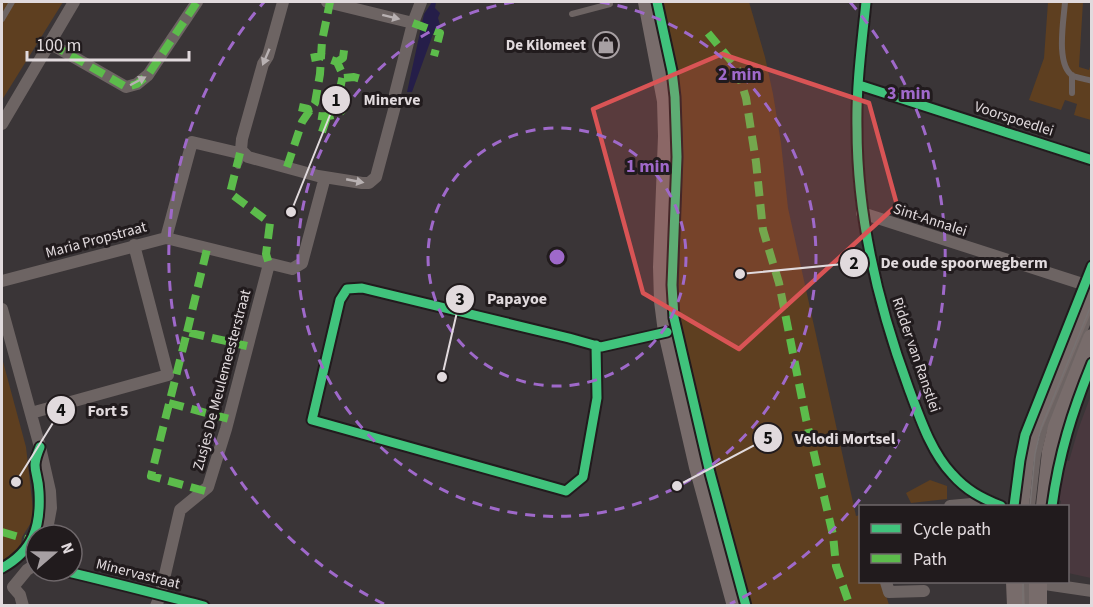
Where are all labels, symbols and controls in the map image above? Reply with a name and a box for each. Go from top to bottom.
one-way arrow [381,13,400,23]
scale bar [27,24,189,62]
shop icon: De Kilomeet [591,30,621,60]
text: 100 m [36,33,81,58]
place label: De Kilomeet [506,35,586,56]
one-way arrow [261,49,271,67]
text: 2 min [718,62,762,87]
one-way arrow [130,76,147,86]
text: 3 min [887,81,931,106]
callout: Minerve [321,83,432,117]
text: 1 [331,88,341,113]
text: Minerve [363,89,421,111]
street label: Voorspoedlei [972,96,1056,142]
text: 1 min [626,154,670,179]
one-way arrow [345,177,364,186]
street label: Sint-Annalei [890,198,970,242]
street label: Maria Propstraat [43,216,149,264]
callout: De oude spoorwegberm [839,246,1060,280]
centre of rings [547,247,567,267]
text: 2 [849,251,859,276]
text: De oude spoorwegberm [880,252,1048,274]
callout: Papayoe [445,282,559,316]
street label: Zusjes De Meulemeesterstraat [188,287,256,473]
text: 3 [455,287,465,312]
text: Papayoe [487,288,547,310]
street label: Ridder van Ranstlei [886,295,946,415]
callout: Fort 5 [46,393,141,427]
text: 4 [56,398,66,423]
text: Fort 5 [87,400,129,422]
callout: Velodi Mortsel [753,421,907,455]
text: 5 [763,426,773,451]
text: Velodi Mortsel [794,428,896,450]
legend [859,505,1069,583]
text: Cycle path [913,517,991,542]
north arrow [24,523,84,583]
text: N [55,539,79,557]
text: Path [913,547,947,572]
street label: Minervastraat [94,553,182,595]

